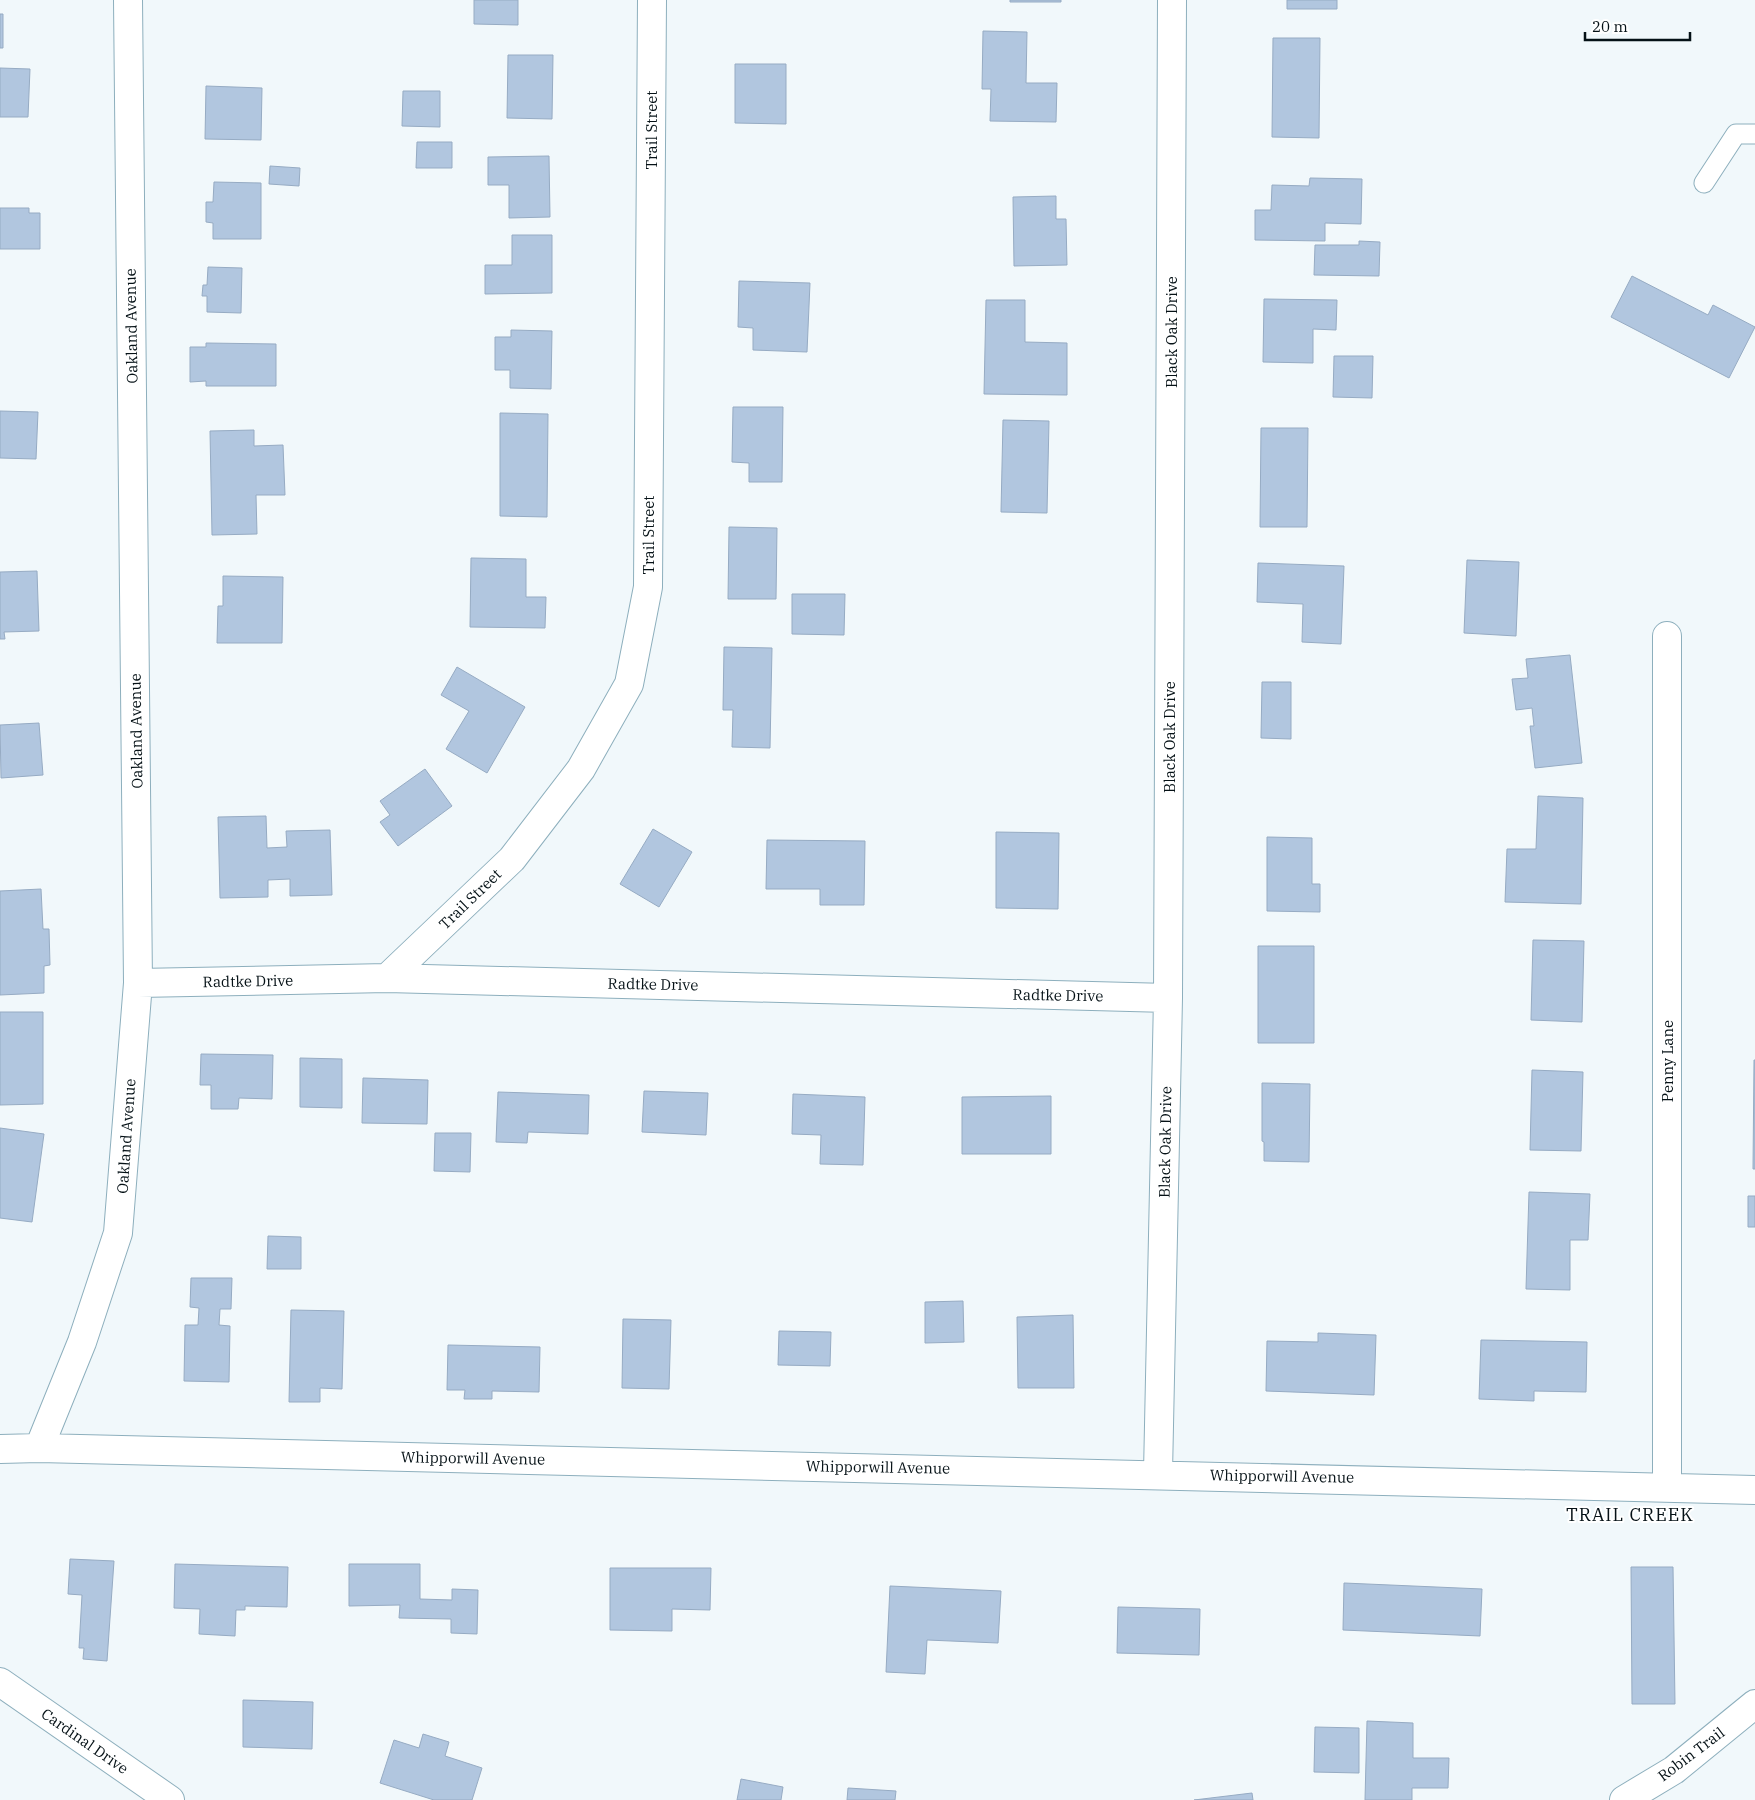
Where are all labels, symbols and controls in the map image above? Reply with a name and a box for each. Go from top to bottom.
scale bar [1585,10,1690,42]
text: 20 m [1592,17,1628,36]
street label: Trail Street [642,90,661,170]
street label: Oakland Avenue [120,268,142,384]
street label: Black Oak Drive [1162,276,1181,388]
street label: Trail Street [639,495,658,575]
street label: Oakland Avenue [125,673,147,789]
street label: Black Oak Drive [1160,681,1179,793]
street label: Trail Street [435,865,505,933]
street label: Radtke Drive [203,971,293,991]
street label: Radtke Drive [608,974,698,994]
street label: Radtke Drive [1013,985,1103,1005]
street label: Penny Lane [1658,1020,1677,1102]
street label: Oakland Avenue [113,1078,139,1194]
street label: Black Oak Drive [1155,1086,1175,1198]
street label: Whipporwill Avenue [401,1447,545,1469]
street label: Whipporwill Avenue [806,1456,950,1478]
street label: Whipporwill Avenue [1210,1465,1354,1487]
district label: TRAIL CREEK [1566,1503,1694,1526]
street label: Cardinal Drive [38,1704,132,1778]
street label: Robin Trail [1654,1723,1728,1785]

